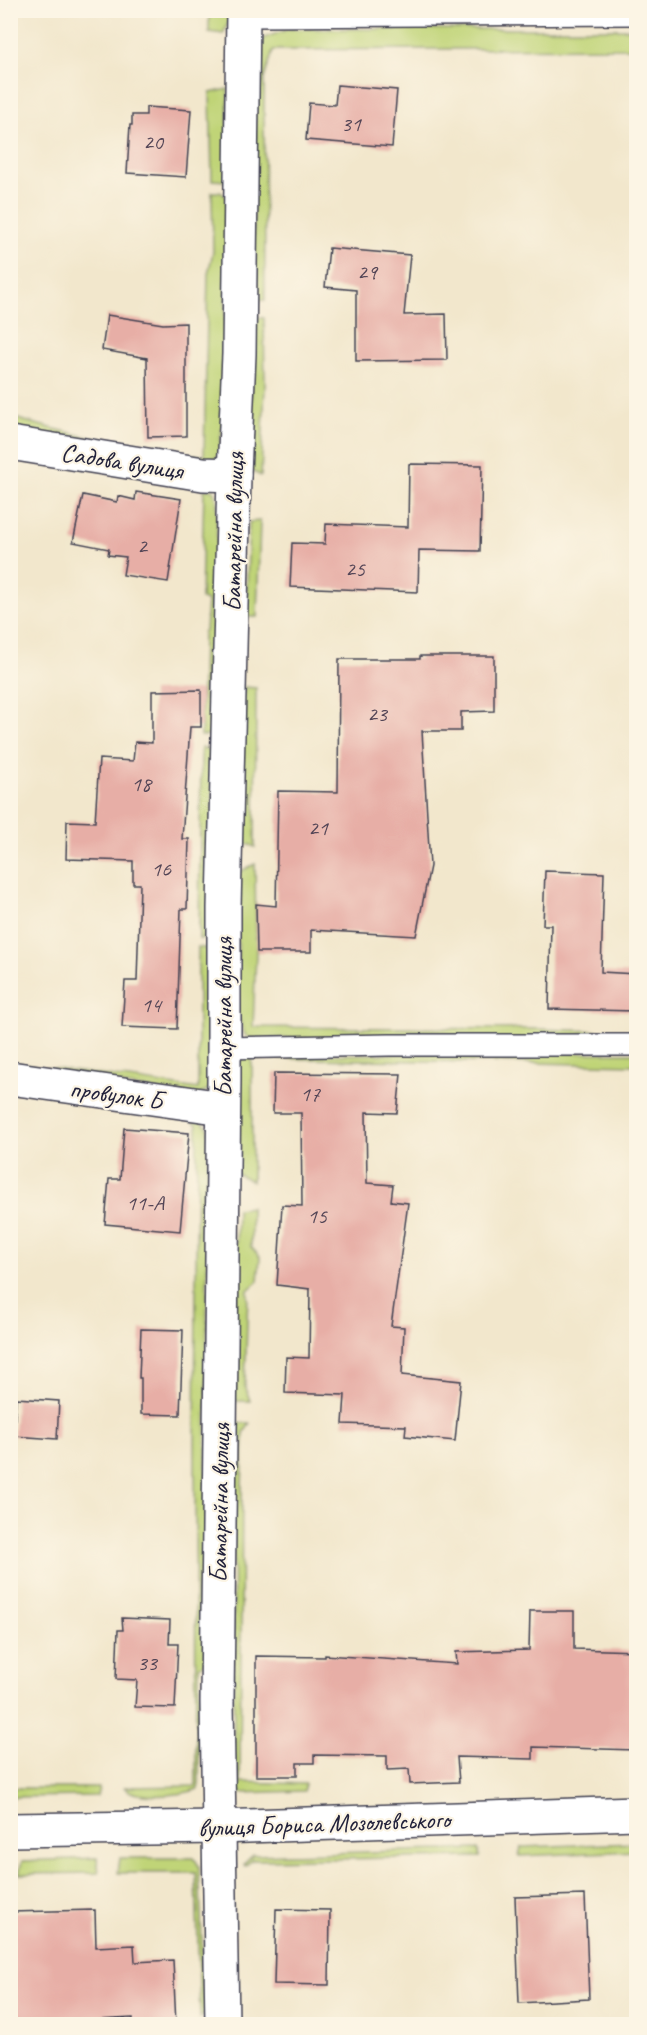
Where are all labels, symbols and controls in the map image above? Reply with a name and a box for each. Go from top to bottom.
house number: 31 [341,110,362,138]
house number: 20 [143,128,165,156]
house number: 29 [357,258,379,286]
street label: Садова вулиця [59,436,187,488]
street label: Батарейна вулиця [216,450,251,612]
house number: 2 [137,532,149,560]
house number: 25 [345,555,366,583]
house number: 23 [367,700,389,728]
house number: 18 [131,770,153,798]
house number: 21 [308,814,329,842]
house number: 16 [151,855,172,883]
street label: Батарейна вулиця [207,935,240,1097]
house number: 14 [141,991,163,1019]
street label: провулок Б [68,1072,168,1118]
house number: 17 [300,1080,321,1108]
house number: 11-А [126,1189,165,1217]
house number: 15 [307,1202,328,1230]
street label: Батарейна вулиця [202,1421,237,1583]
house number: 33 [137,1649,159,1677]
street label: вулиця Бориса Мозолевського [197,1803,454,1844]

